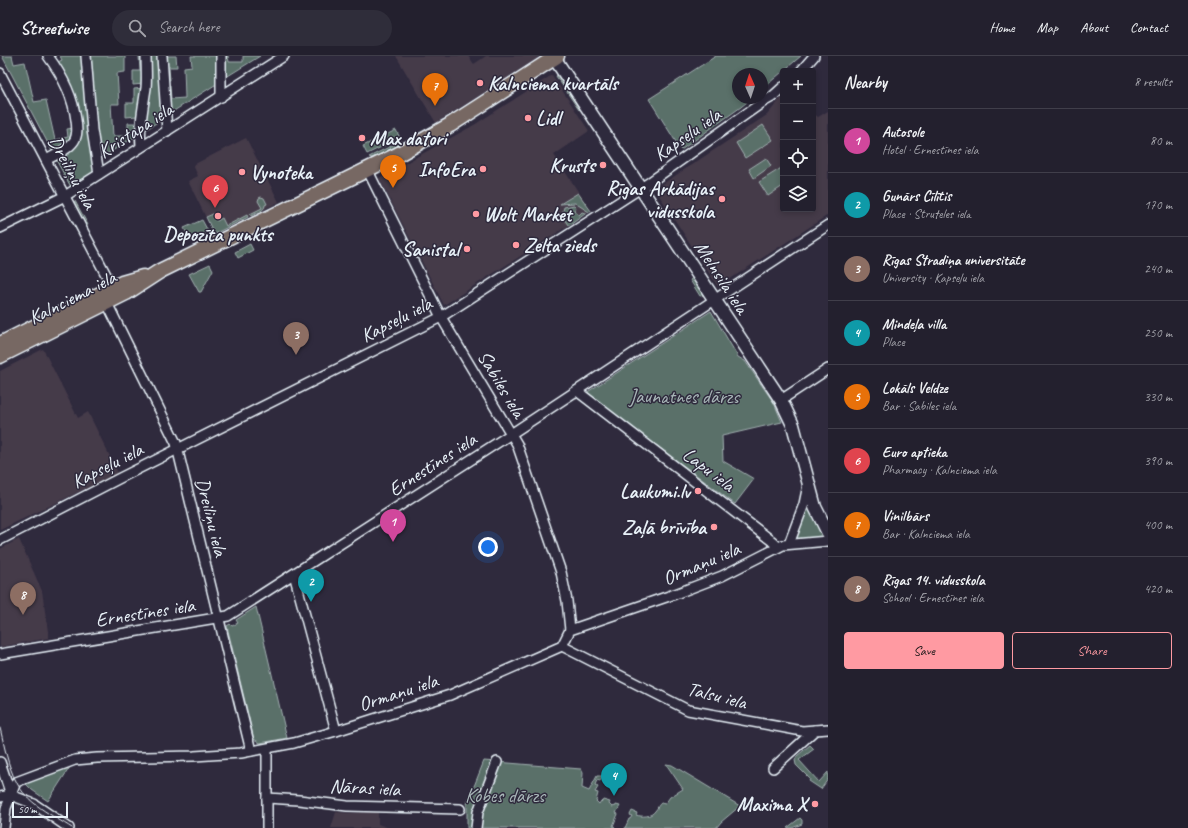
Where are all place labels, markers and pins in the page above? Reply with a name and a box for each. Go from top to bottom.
place label: Kalnciema kvartāls [488,71,620,96]
pin: 7 [422,73,448,106]
marker: Kalnciema kvartāls [475,78,485,88]
place label: Lidl [536,106,564,131]
marker: Lidl [523,113,533,123]
place label: Max datori [370,126,450,151]
marker: Max datori [357,133,367,143]
place label: Krusts [550,153,597,178]
pin: 5 [380,155,406,188]
place label: InfoEra [418,157,477,182]
place label: Vynoteka [250,160,314,185]
marker: Krusts [598,160,608,170]
marker: InfoEra [478,164,488,174]
marker: Vynoteka [237,167,247,177]
pin: 6 [202,175,228,208]
place label: Rīgas Arkādijas vidusskola [606,176,716,224]
marker: Rīgas Arkādijas vidusskola [717,194,727,204]
place label: Wolt Market [484,202,574,227]
marker: Wolt Market [471,209,481,219]
marker: Depozīta punkts [213,211,223,221]
place label: Depozīta punkts [163,222,275,247]
place label: Zelta zieds [524,233,598,258]
place label: Sanistal [402,237,463,262]
marker: Zelta zieds [511,240,521,250]
marker: Sanistal [462,244,472,254]
pin: 3 [283,322,309,355]
place label: Laukumi.lv [620,479,692,504]
marker: Laukumi.lv [693,486,703,496]
pin: 1 [380,509,406,542]
place label: Zaļā brīvība [622,515,708,540]
marker: Zaļā brīvība [709,522,719,532]
pin: 2 [298,569,324,602]
pin: 8 [10,582,36,615]
pin: 4 [601,763,627,796]
place label: Maxima X [737,792,811,817]
marker: Maxima X [810,799,820,809]

